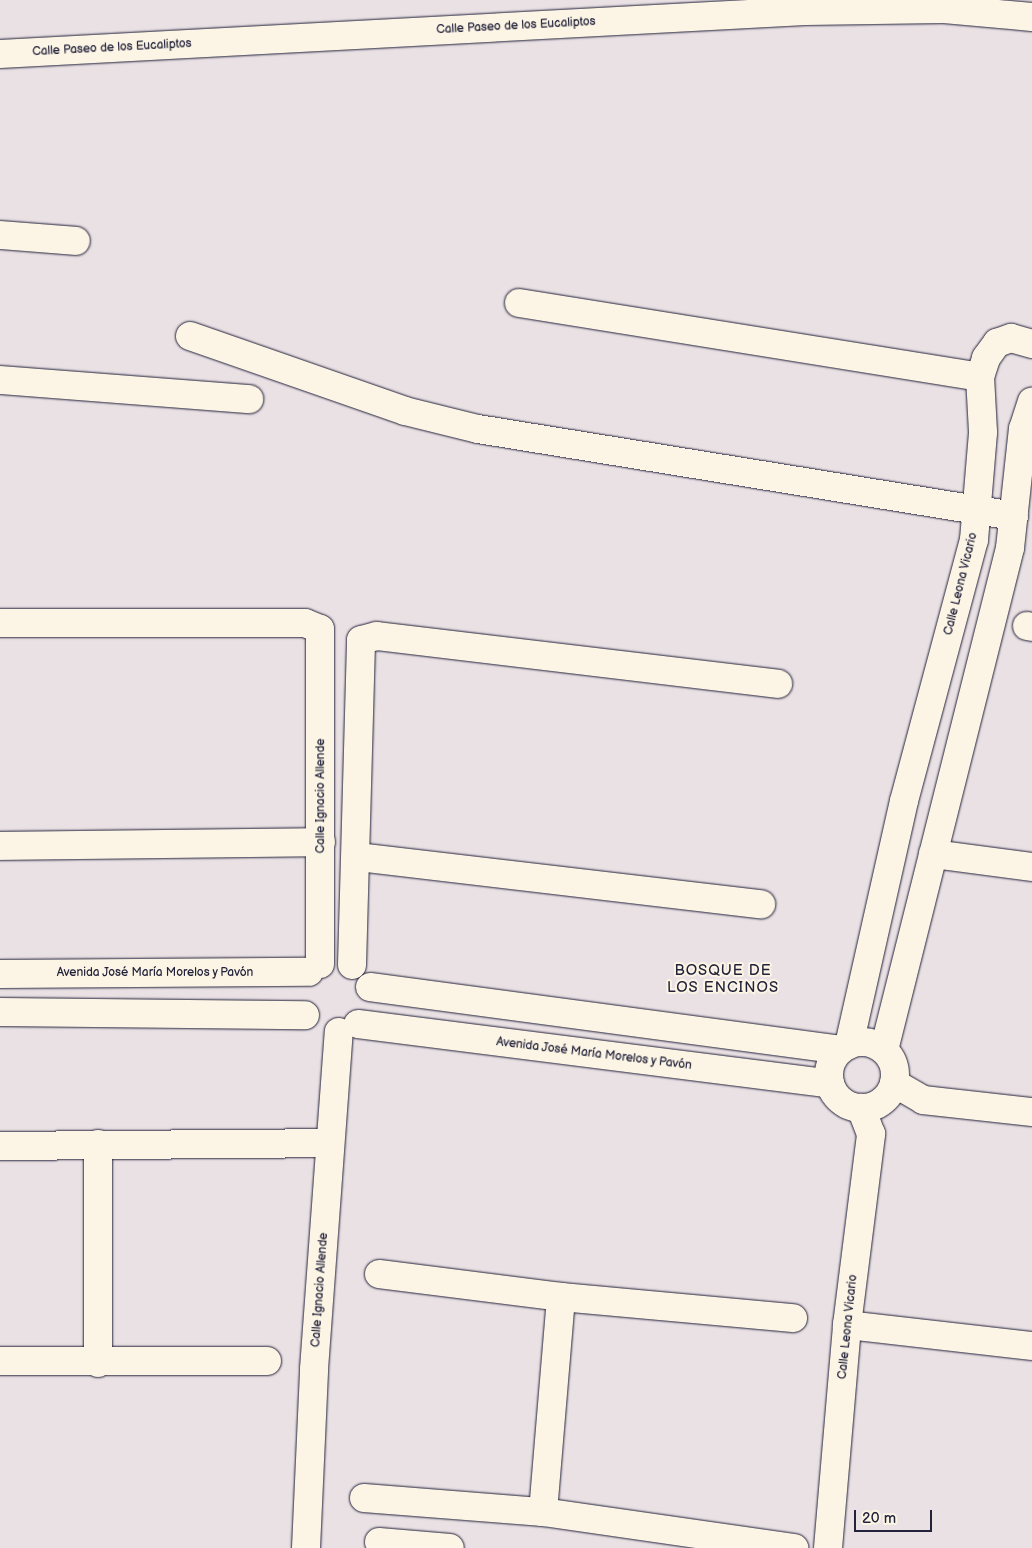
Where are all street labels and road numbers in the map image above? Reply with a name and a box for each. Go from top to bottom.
street label: Calle Paseo de los Eucaliptos [436,15,596,37]
street label: Calle Paseo de los Eucaliptos [32,37,192,59]
street label: Calle Leona Vicario [941,531,981,637]
street label: Calle Ignacio Allende [314,739,328,853]
street label: Avenida José María Morelos y Pavón [56,966,254,980]
street label: Avenida José María Morelos y Pavón [495,1035,693,1073]
street label: Calle Ignacio Allende [309,1232,331,1348]
street label: Calle Leona Vicario [835,1274,861,1380]

